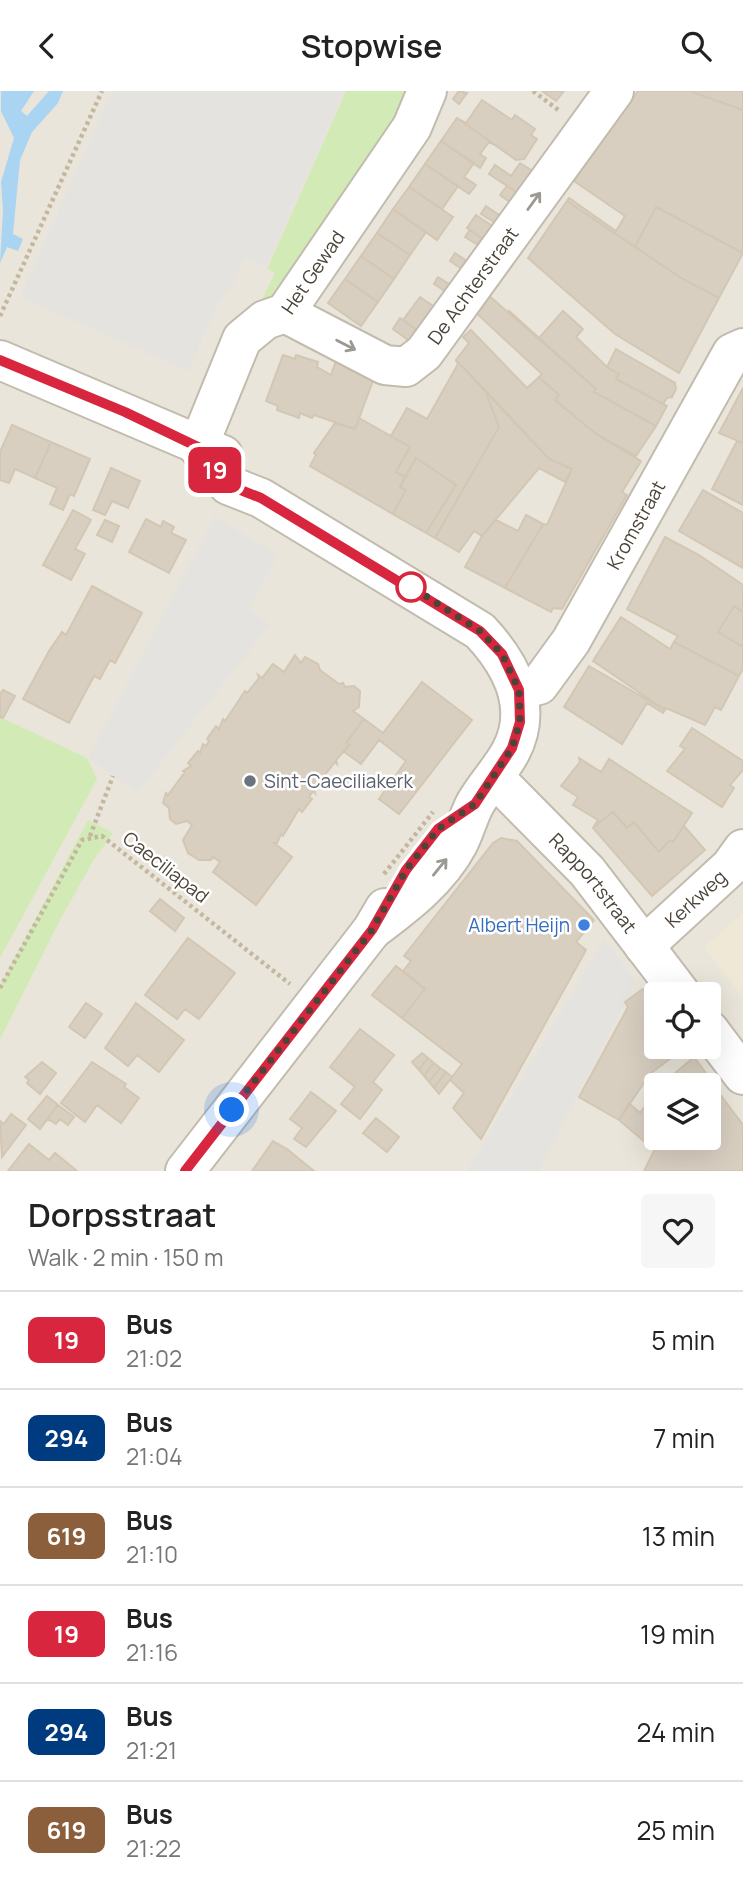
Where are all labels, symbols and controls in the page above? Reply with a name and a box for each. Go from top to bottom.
text: Stopwise [301,24,442,68]
icon: back [28,27,66,65]
icon: search [677,27,715,65]
one-way arrow [527,192,541,211]
street label: De Achterstraat [422,222,524,349]
street label: Het Gewad [275,225,351,319]
one-way arrow [335,338,356,352]
line badge: 19 [184,447,246,493]
text: 19 [202,453,228,486]
street label: Kromstraat [601,476,671,574]
unlabelled marker [396,572,426,602]
place label: Sint-Caeciliakerk [264,768,414,794]
marker: Sint-Caeciliakerk [242,773,258,789]
street label: Caeciliapad [118,825,214,909]
street label: Rapportstraat [544,827,643,938]
one-way arrow [432,859,447,877]
street label: Kerkweg [659,864,732,933]
place label: Albert Heijn [468,912,570,938]
marker: Albert Heijn [576,917,592,933]
map controls [644,982,721,1150]
button: locate [644,982,721,1059]
button: layers [644,1073,721,1150]
your location [214,1092,249,1127]
text: Dorpsstraat [28,1192,217,1237]
button: heart [641,1194,715,1268]
text: Walk · 2 min · 150 m [28,1241,224,1273]
text: Bus [126,1306,173,1342]
text: 5 min [651,1322,715,1358]
text: 19 [54,1323,79,1356]
text: 21:02 [126,1342,182,1374]
text: Bus [126,1404,173,1440]
text: 7 min [653,1420,715,1456]
text: 294 [45,1421,88,1454]
text: 21:04 [126,1440,183,1472]
text: Bus [126,1502,173,1538]
text: 13 min [642,1518,715,1554]
text: 619 [47,1519,86,1552]
text: 21:10 [126,1538,178,1570]
text: Bus [126,1600,173,1636]
text: 19 min [640,1616,715,1652]
text: 19 [54,1617,79,1650]
text: 21:16 [126,1636,178,1668]
text: Bus [126,1698,173,1734]
text: 24 min [637,1714,715,1750]
text: 294 [45,1715,88,1748]
text: 21:21 [126,1734,177,1766]
text: Bus [126,1796,173,1832]
text: 25 min [636,1812,715,1848]
text: 619 [47,1813,86,1846]
text: 21:22 [126,1832,181,1864]

